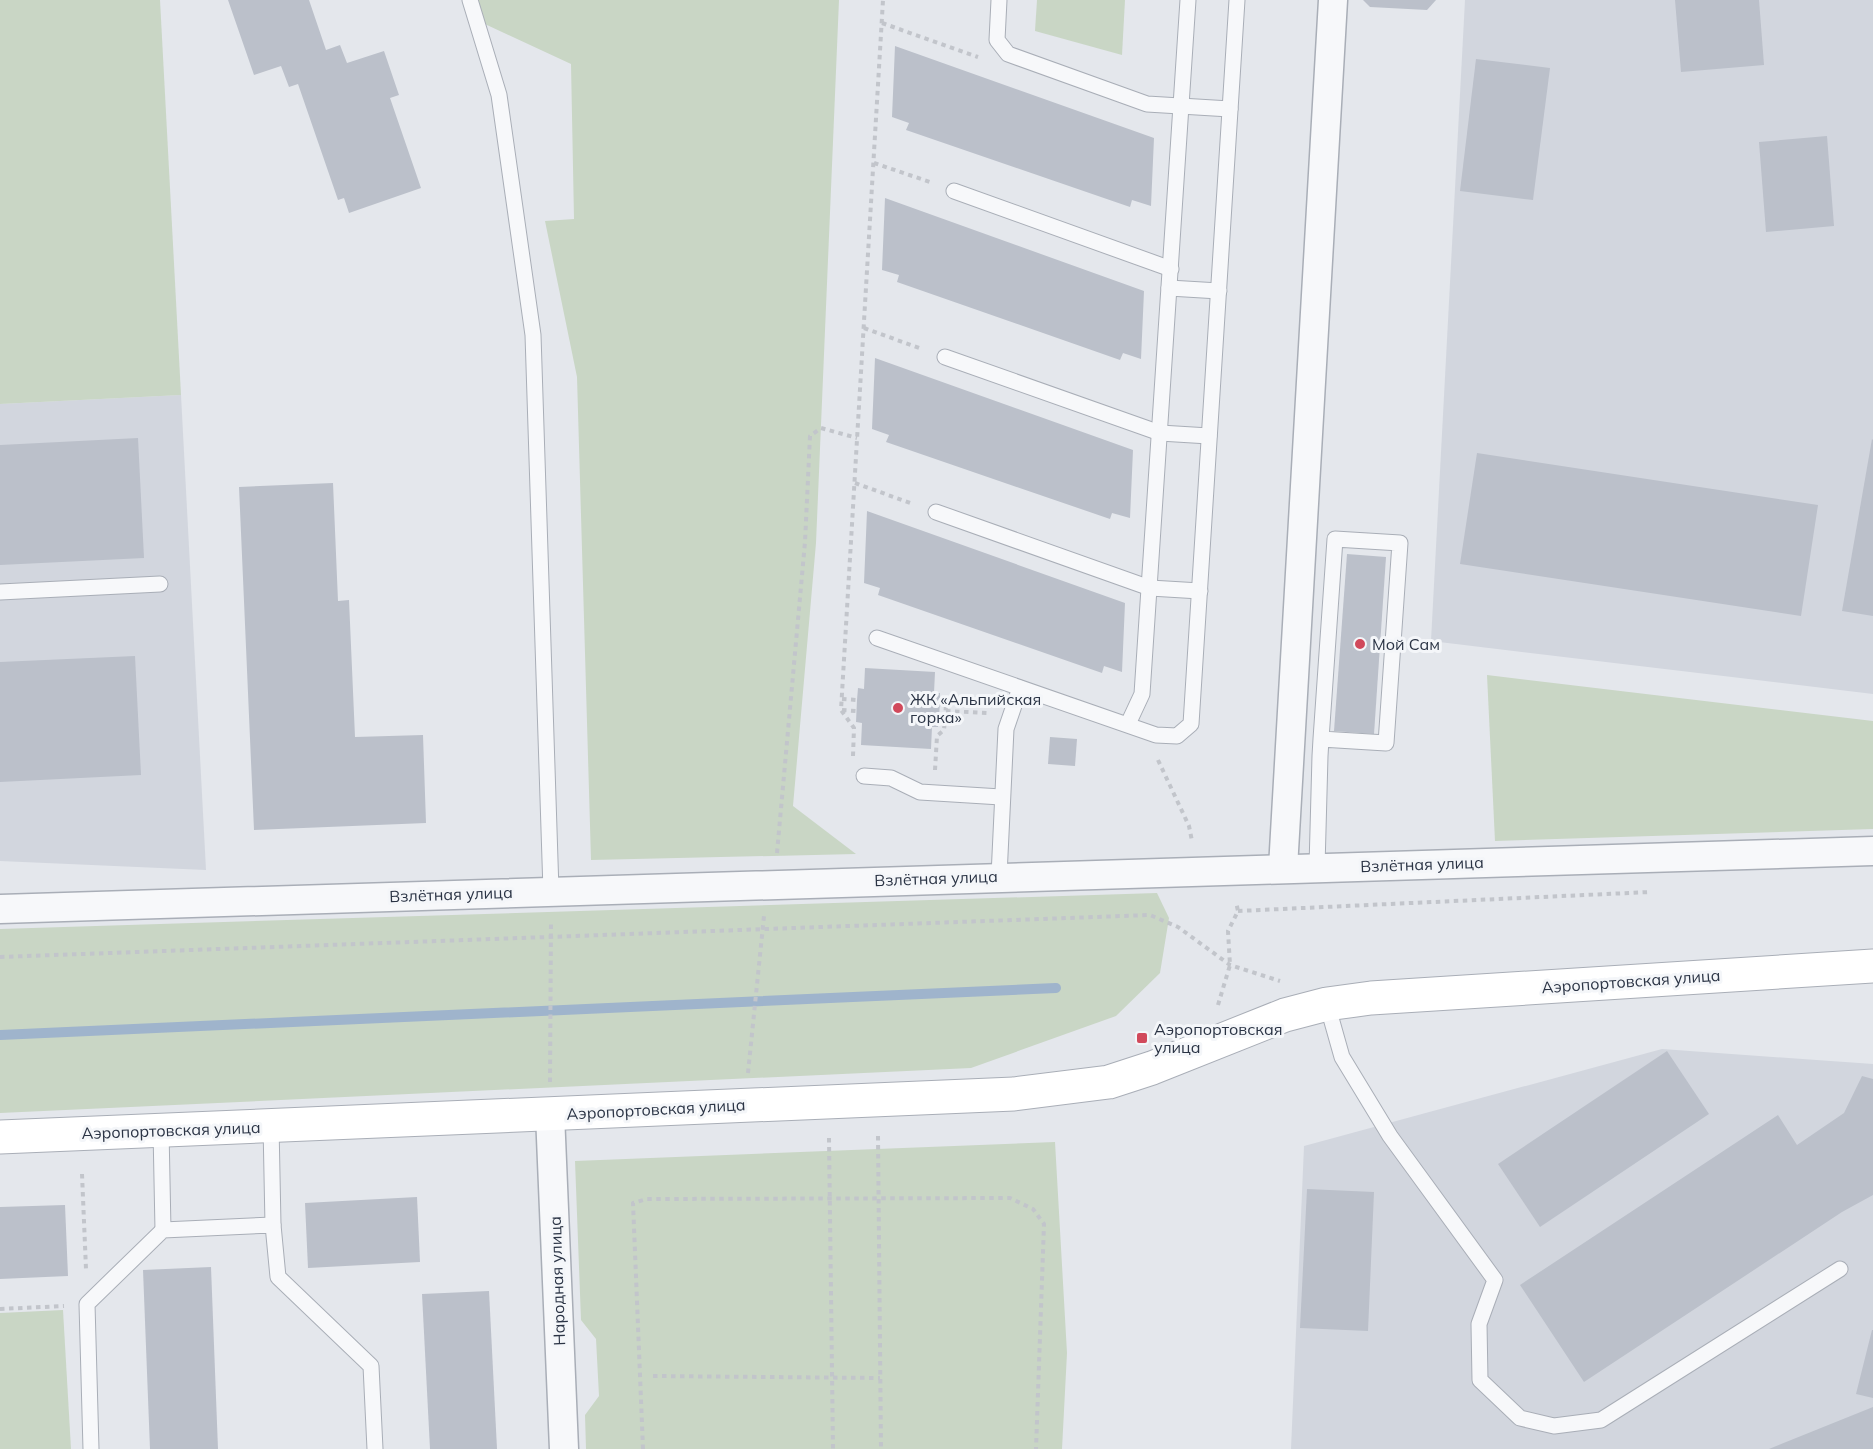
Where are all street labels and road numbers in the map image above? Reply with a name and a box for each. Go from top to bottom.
street label: Взлётная улица [1360,852,1484,876]
street label: Взлётная улица [874,866,998,890]
street label: Взлётная улица [389,882,513,906]
street label: Аэропортовская улица [1541,965,1721,997]
street label: Аэропортовская улица [566,1094,746,1124]
street label: Аэропортовская улица [81,1117,261,1143]
street label: Народная улица [545,1216,569,1346]

